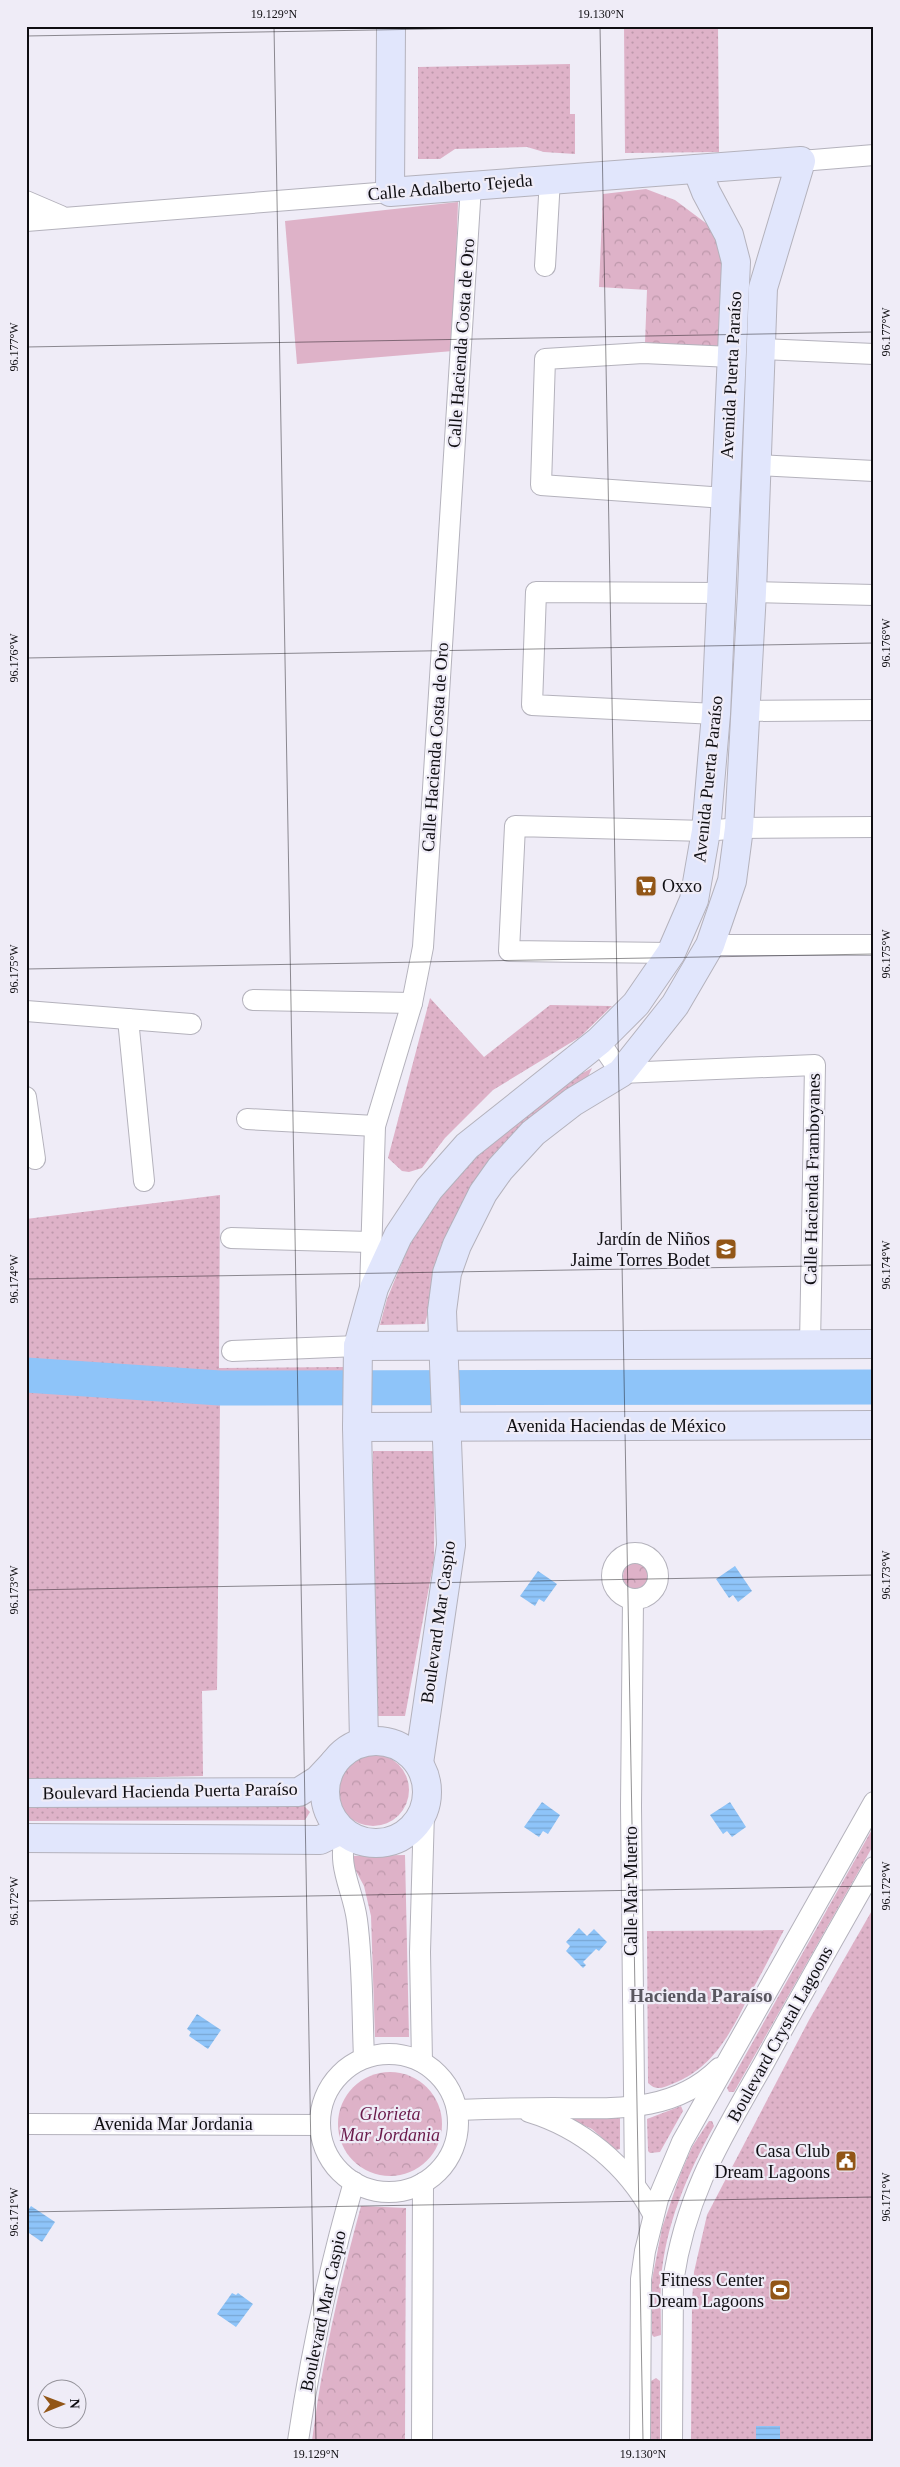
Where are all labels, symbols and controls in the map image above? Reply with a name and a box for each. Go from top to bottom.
text: 19.129°N [251,7,298,21]
text: 19.130°N [578,7,625,21]
street label: Calle Adalberto Tejeda [367,170,533,204]
street label: Calle Hacienda Costa de Oro [444,238,478,448]
street label: Avenida Puerta Paraíso [717,291,745,459]
text: 96.177°W [879,307,893,357]
text: 96.177°W [7,322,21,372]
text: 96.176°W [879,618,893,668]
text: 96.176°W [7,633,21,683]
street label: Calle Hacienda Costa de Oro [418,642,452,852]
street label: Avenida Puerta Paraíso [689,695,727,863]
supermarket icon: Oxxo [634,874,658,898]
place label: Oxxo [662,876,702,896]
text: 96.175°W [879,929,893,979]
text: 96.175°W [7,944,21,994]
street label: Calle Hacienda Framboyanes [800,1073,824,1285]
place label: Jardín de Niños Jaime Torres Bodet [571,1229,710,1270]
school or university icon: Jardín de Niños Jaime Torres Bodet [714,1237,738,1261]
text: 96.174°W [879,1240,893,1290]
text: 96.174°W [7,1254,21,1304]
street label: Avenida Haciendas de México [506,1416,726,1436]
street label: Boulevard Mar Caspio [417,1539,459,1705]
text: 96.173°W [879,1550,893,1600]
text: 96.173°W [7,1565,21,1615]
street label: Boulevard Hacienda Puerta Paraíso [42,1779,298,1803]
street label: Calle Mar Muerto [621,1826,641,1956]
text: 96.172°W [879,1861,893,1911]
text: 96.172°W [7,1876,21,1926]
street label: Boulevard Crystal Lagoons [723,1943,837,2125]
district label: Hacienda Paraíso [629,1985,773,2006]
park label: Glorieta Mar Jordania [339,2104,440,2145]
street label: Avenida Mar Jordania [93,2114,253,2134]
place label: Casa Club Dream Lagoons [715,2141,830,2182]
public building icon: Casa Club Dream Lagoons [834,2149,858,2173]
text: 96.171°W [879,2172,893,2222]
text: 96.171°W [7,2187,21,2237]
street label: Boulevard Mar Caspio [296,2229,350,2393]
place label: Fitness Center Dream Lagoons [649,2270,764,2311]
sports icon: Fitness Center Dream Lagoons [768,2278,792,2302]
north arrow [38,2380,88,2430]
text: N [67,2399,82,2409]
text: 19.129°N [293,2447,340,2461]
text: 19.130°N [620,2447,667,2461]

